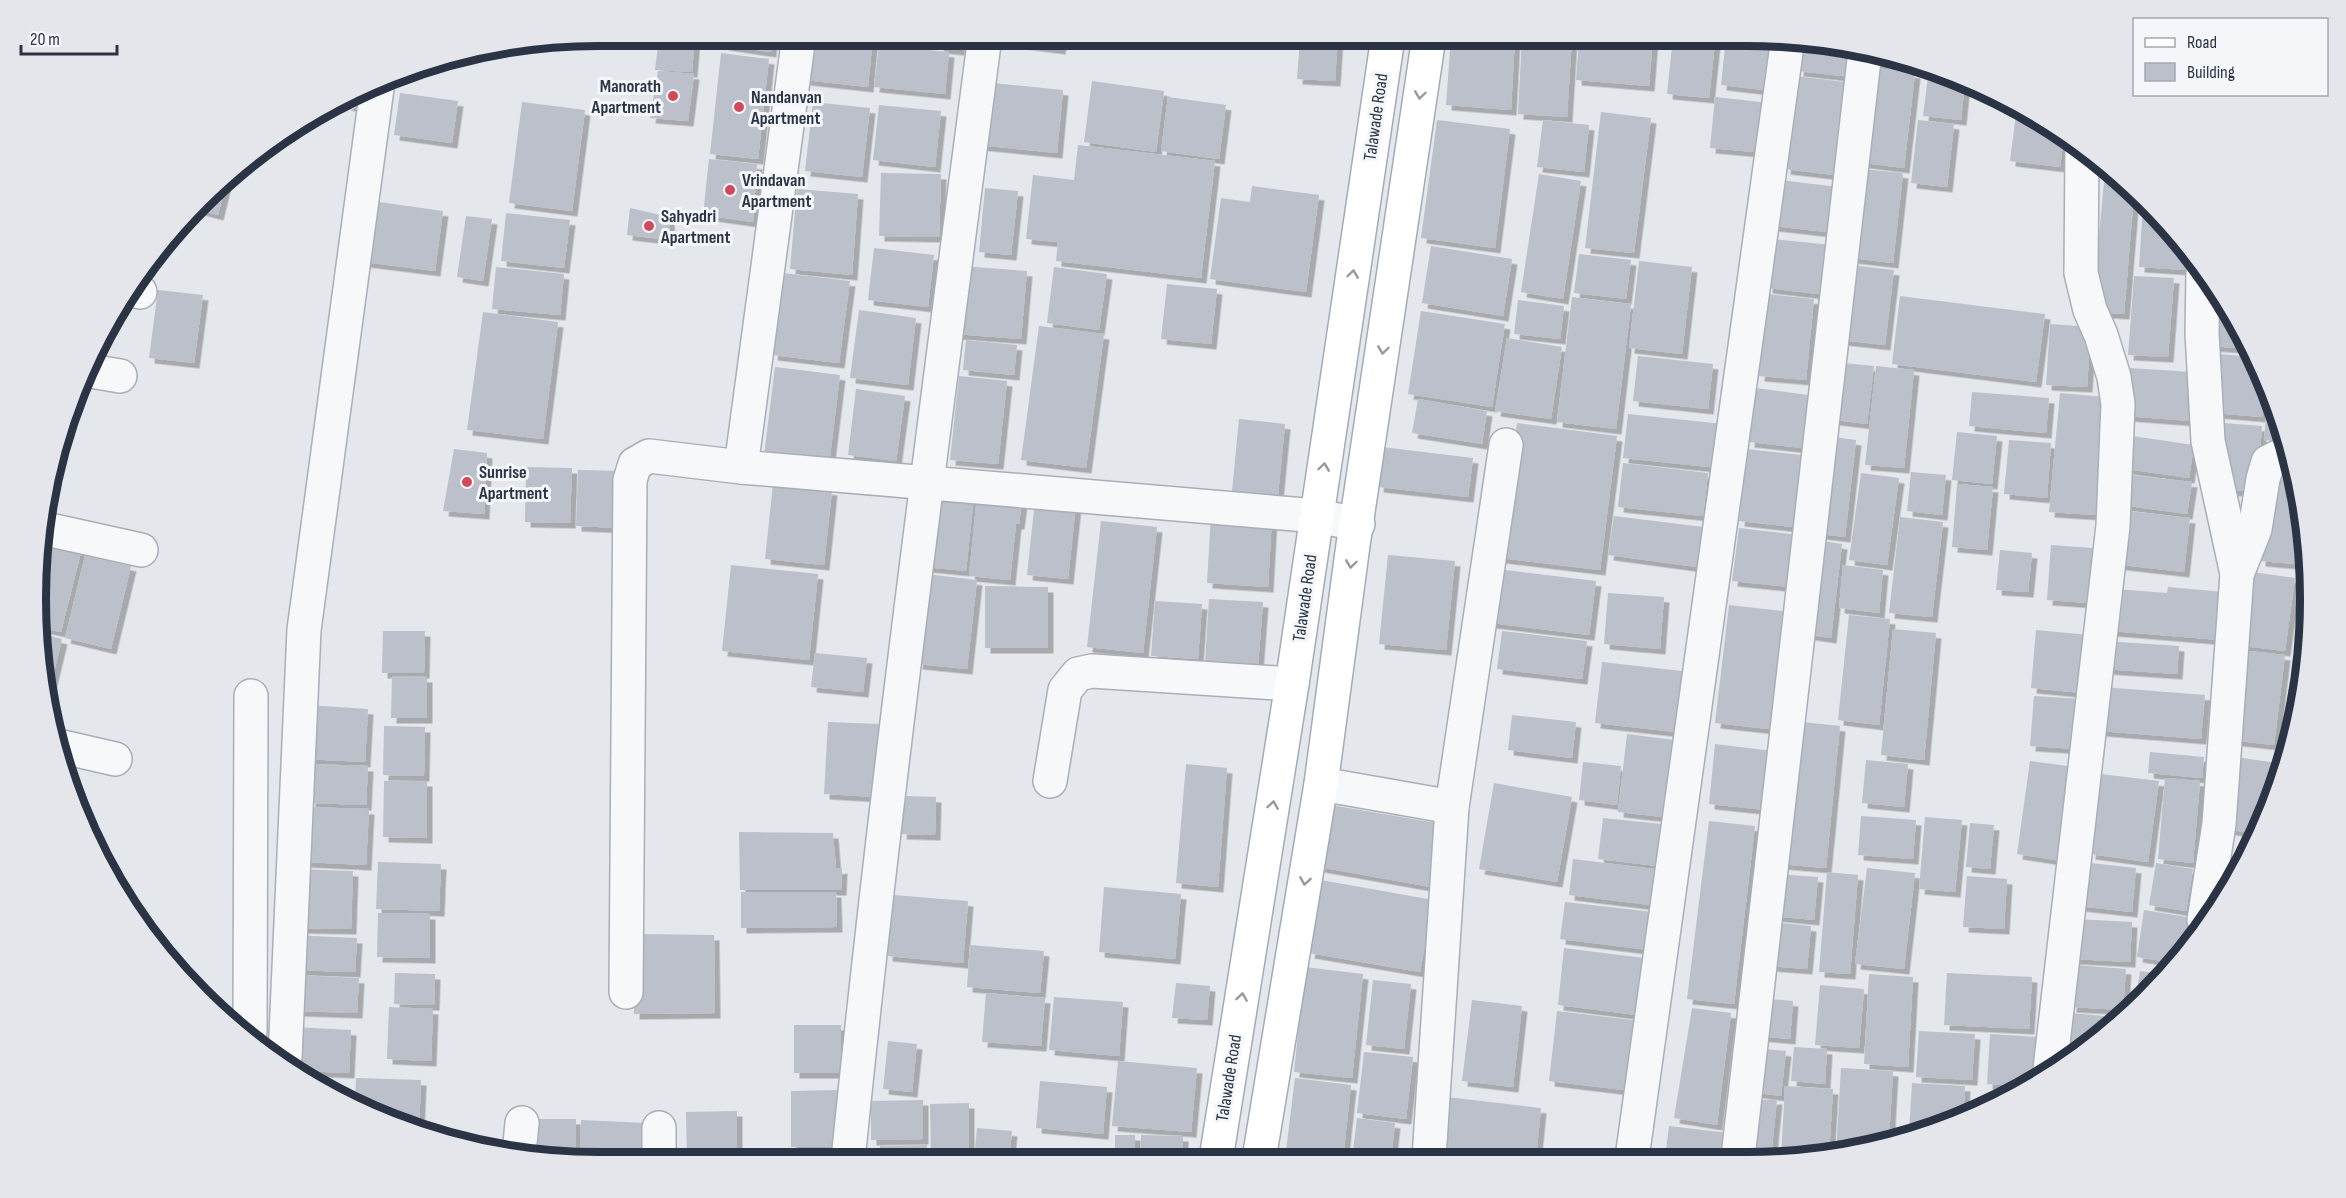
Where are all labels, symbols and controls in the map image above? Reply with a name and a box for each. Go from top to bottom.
scale bar [21,18,117,56]
legend [2133,18,2328,96]
text: 20 m [30,29,60,50]
text: Road [2187,32,2217,53]
text: Building [2187,62,2235,83]
street label: Talawade Road [1360,72,1392,162]
place label: Manorath Apartment [591,76,661,118]
place label: Nandanvan Apartment [750,87,822,129]
marker: Manorath Apartment [666,89,680,103]
one-way arrow [1415,90,1427,99]
marker: Nandanvan Apartment [732,100,746,114]
place label: Vrindavan Apartment [741,170,811,212]
marker: Vrindavan Apartment [723,183,737,197]
place label: Sahyadri Apartment [660,206,730,248]
marker: Sahyadri Apartment [642,219,656,233]
one-way arrow [1346,269,1358,278]
one-way arrow [1378,345,1390,355]
place label: Sunrise Apartment [478,462,548,504]
one-way arrow [1318,462,1330,471]
marker: Sunrise Apartment [460,475,474,489]
street label: Talawade Road [1289,553,1321,643]
one-way arrow [1345,559,1357,568]
one-way arrow [1266,800,1279,810]
one-way arrow [1299,876,1312,886]
one-way arrow [1236,993,1248,1002]
street label: Talawade Road [1212,1033,1246,1123]

